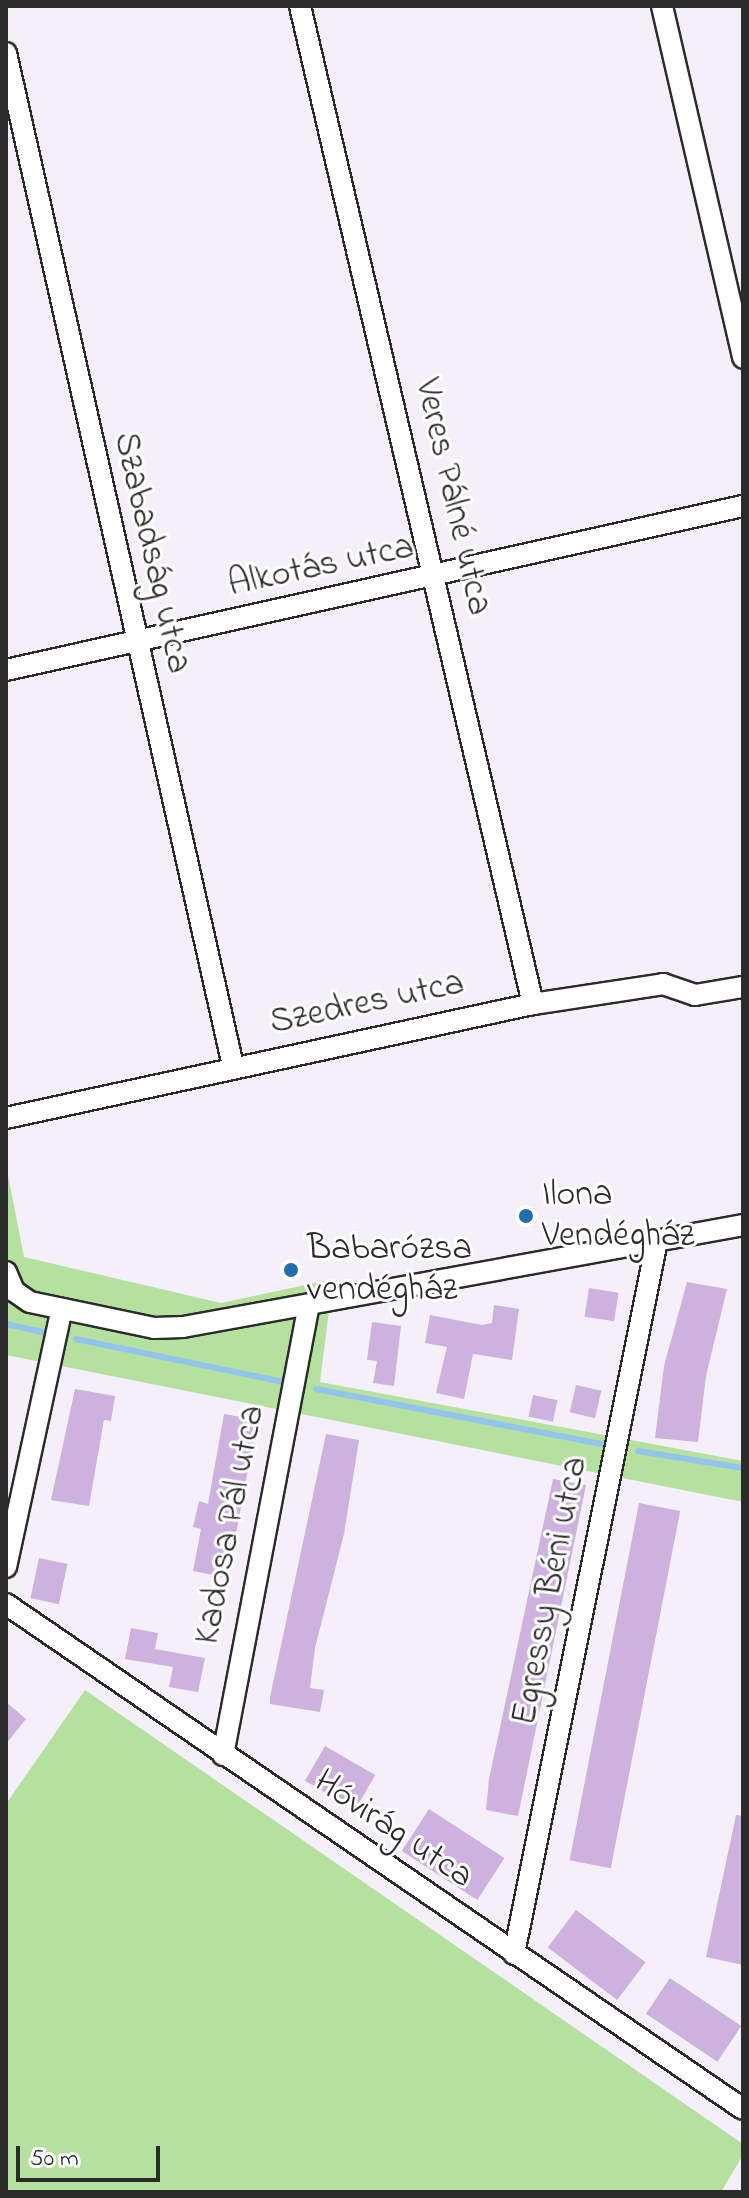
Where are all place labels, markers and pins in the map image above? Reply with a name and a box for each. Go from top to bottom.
place label: Ilona Vendégház [542,1173,694,1258]
marker: Ilona Vendégház [517,1207,535,1225]
place label: Babarózsa vendégház [307,1227,472,1312]
marker: Babarózsa vendégház [282,1261,300,1279]

